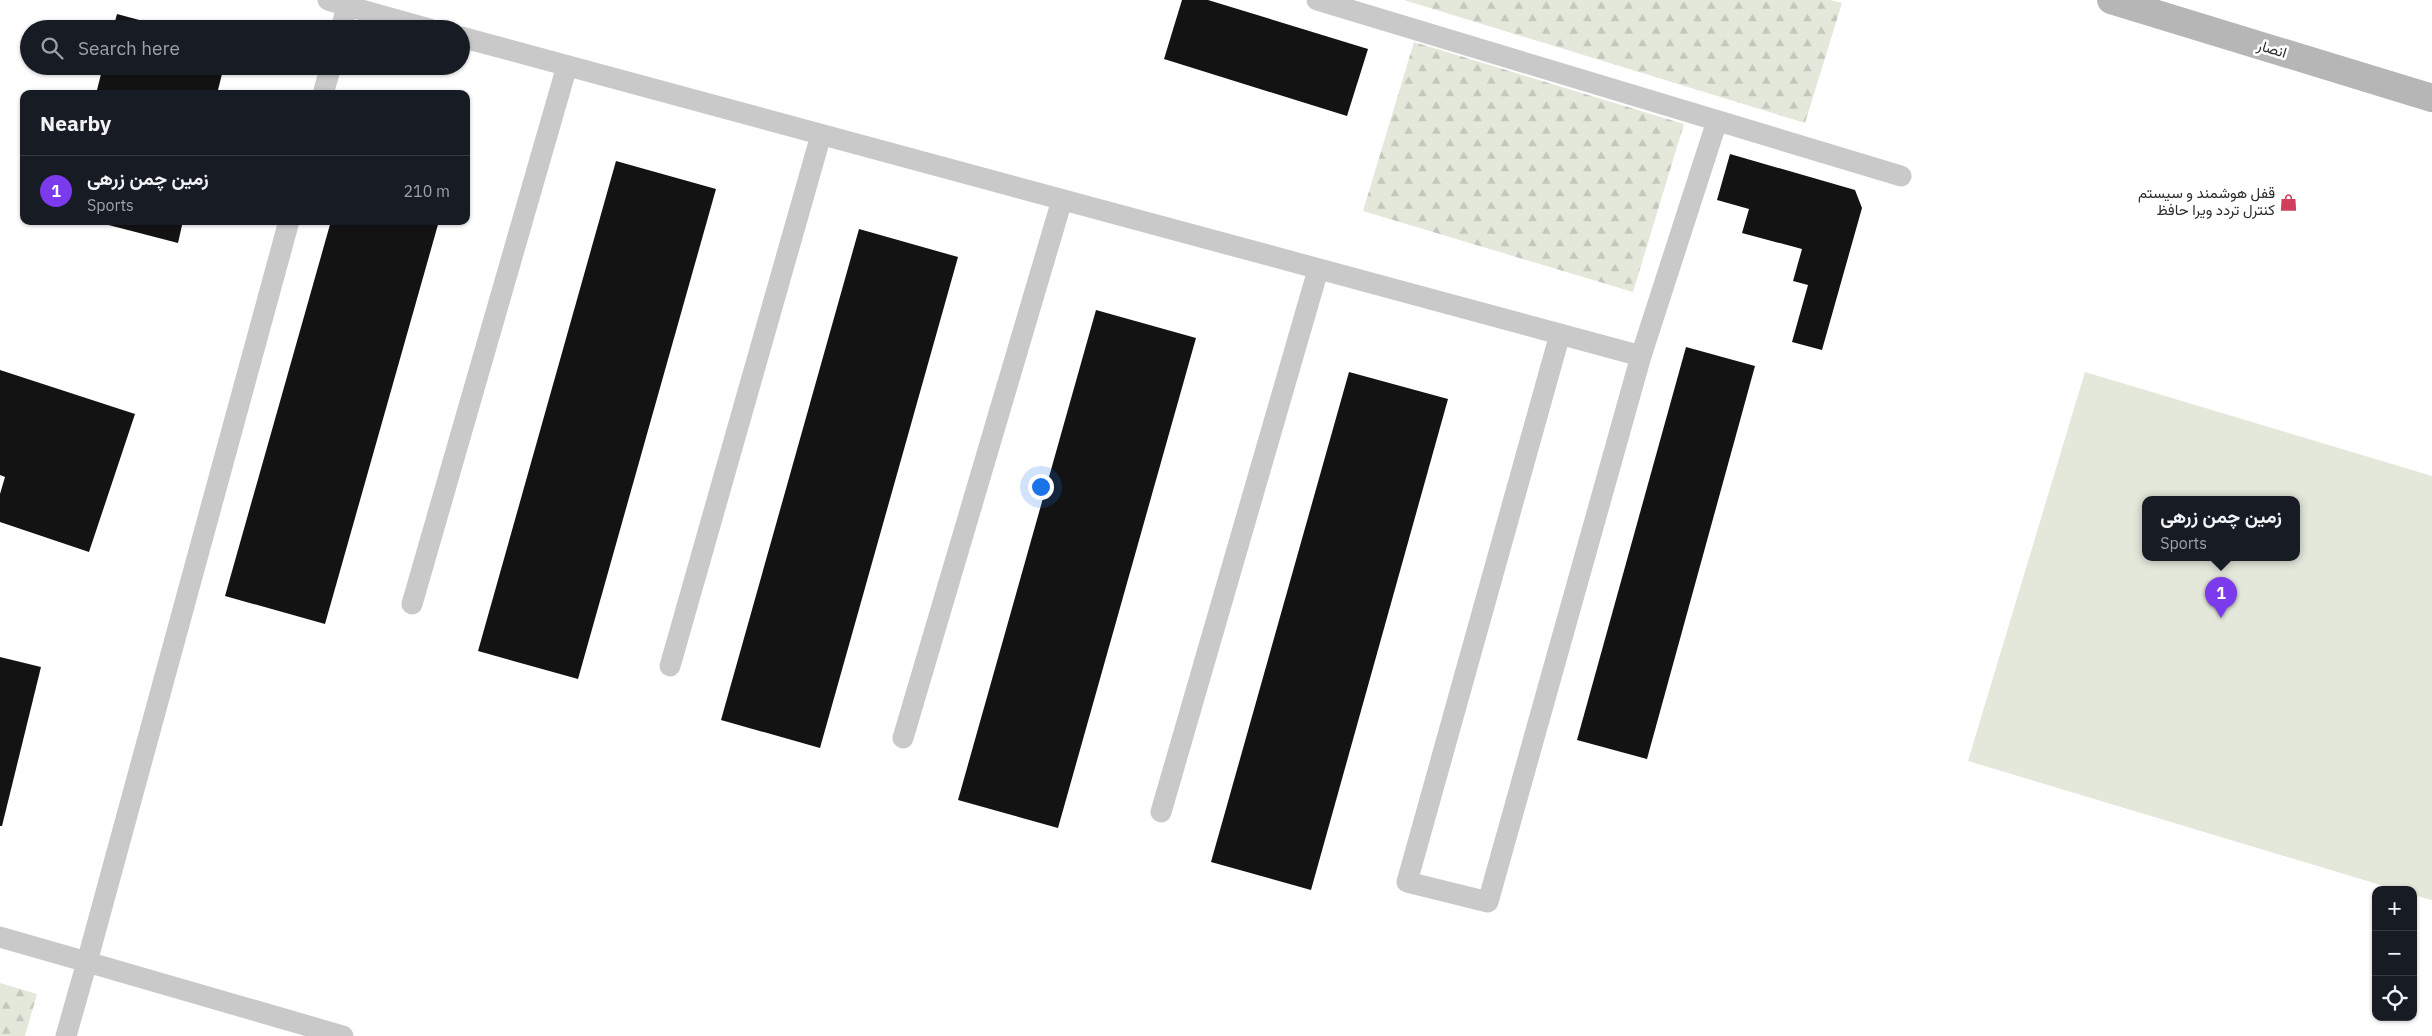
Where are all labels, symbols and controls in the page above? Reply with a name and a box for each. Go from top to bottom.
search box [20,20,470,75]
icon: search [38,34,66,62]
street label: انصار [2254,35,2289,62]
text: Search here [78,36,180,60]
text: Nearby [40,109,111,137]
text: زمین چمن زرهی [87,166,209,190]
text: 1 [51,181,61,201]
text: 210 m [403,181,450,201]
place label: قفل هوشمند و سیستم کنترل تردد ویرا حافظ [2138,183,2275,219]
shop icon: قفل هوشمند و سیستم کنترل تردد ویرا حافظ [2279,192,2299,212]
text: Sports [87,195,134,215]
your location [1028,474,1054,500]
popup [2142,496,2300,561]
text: زمین چمن زرهی [2160,504,2282,528]
text: Sports [2160,533,2207,553]
pin: 1 [2205,577,2237,618]
map controls [2372,886,2417,1021]
button: + [2372,886,2417,931]
button: − [2372,931,2417,976]
button: locate [2372,976,2417,1021]

